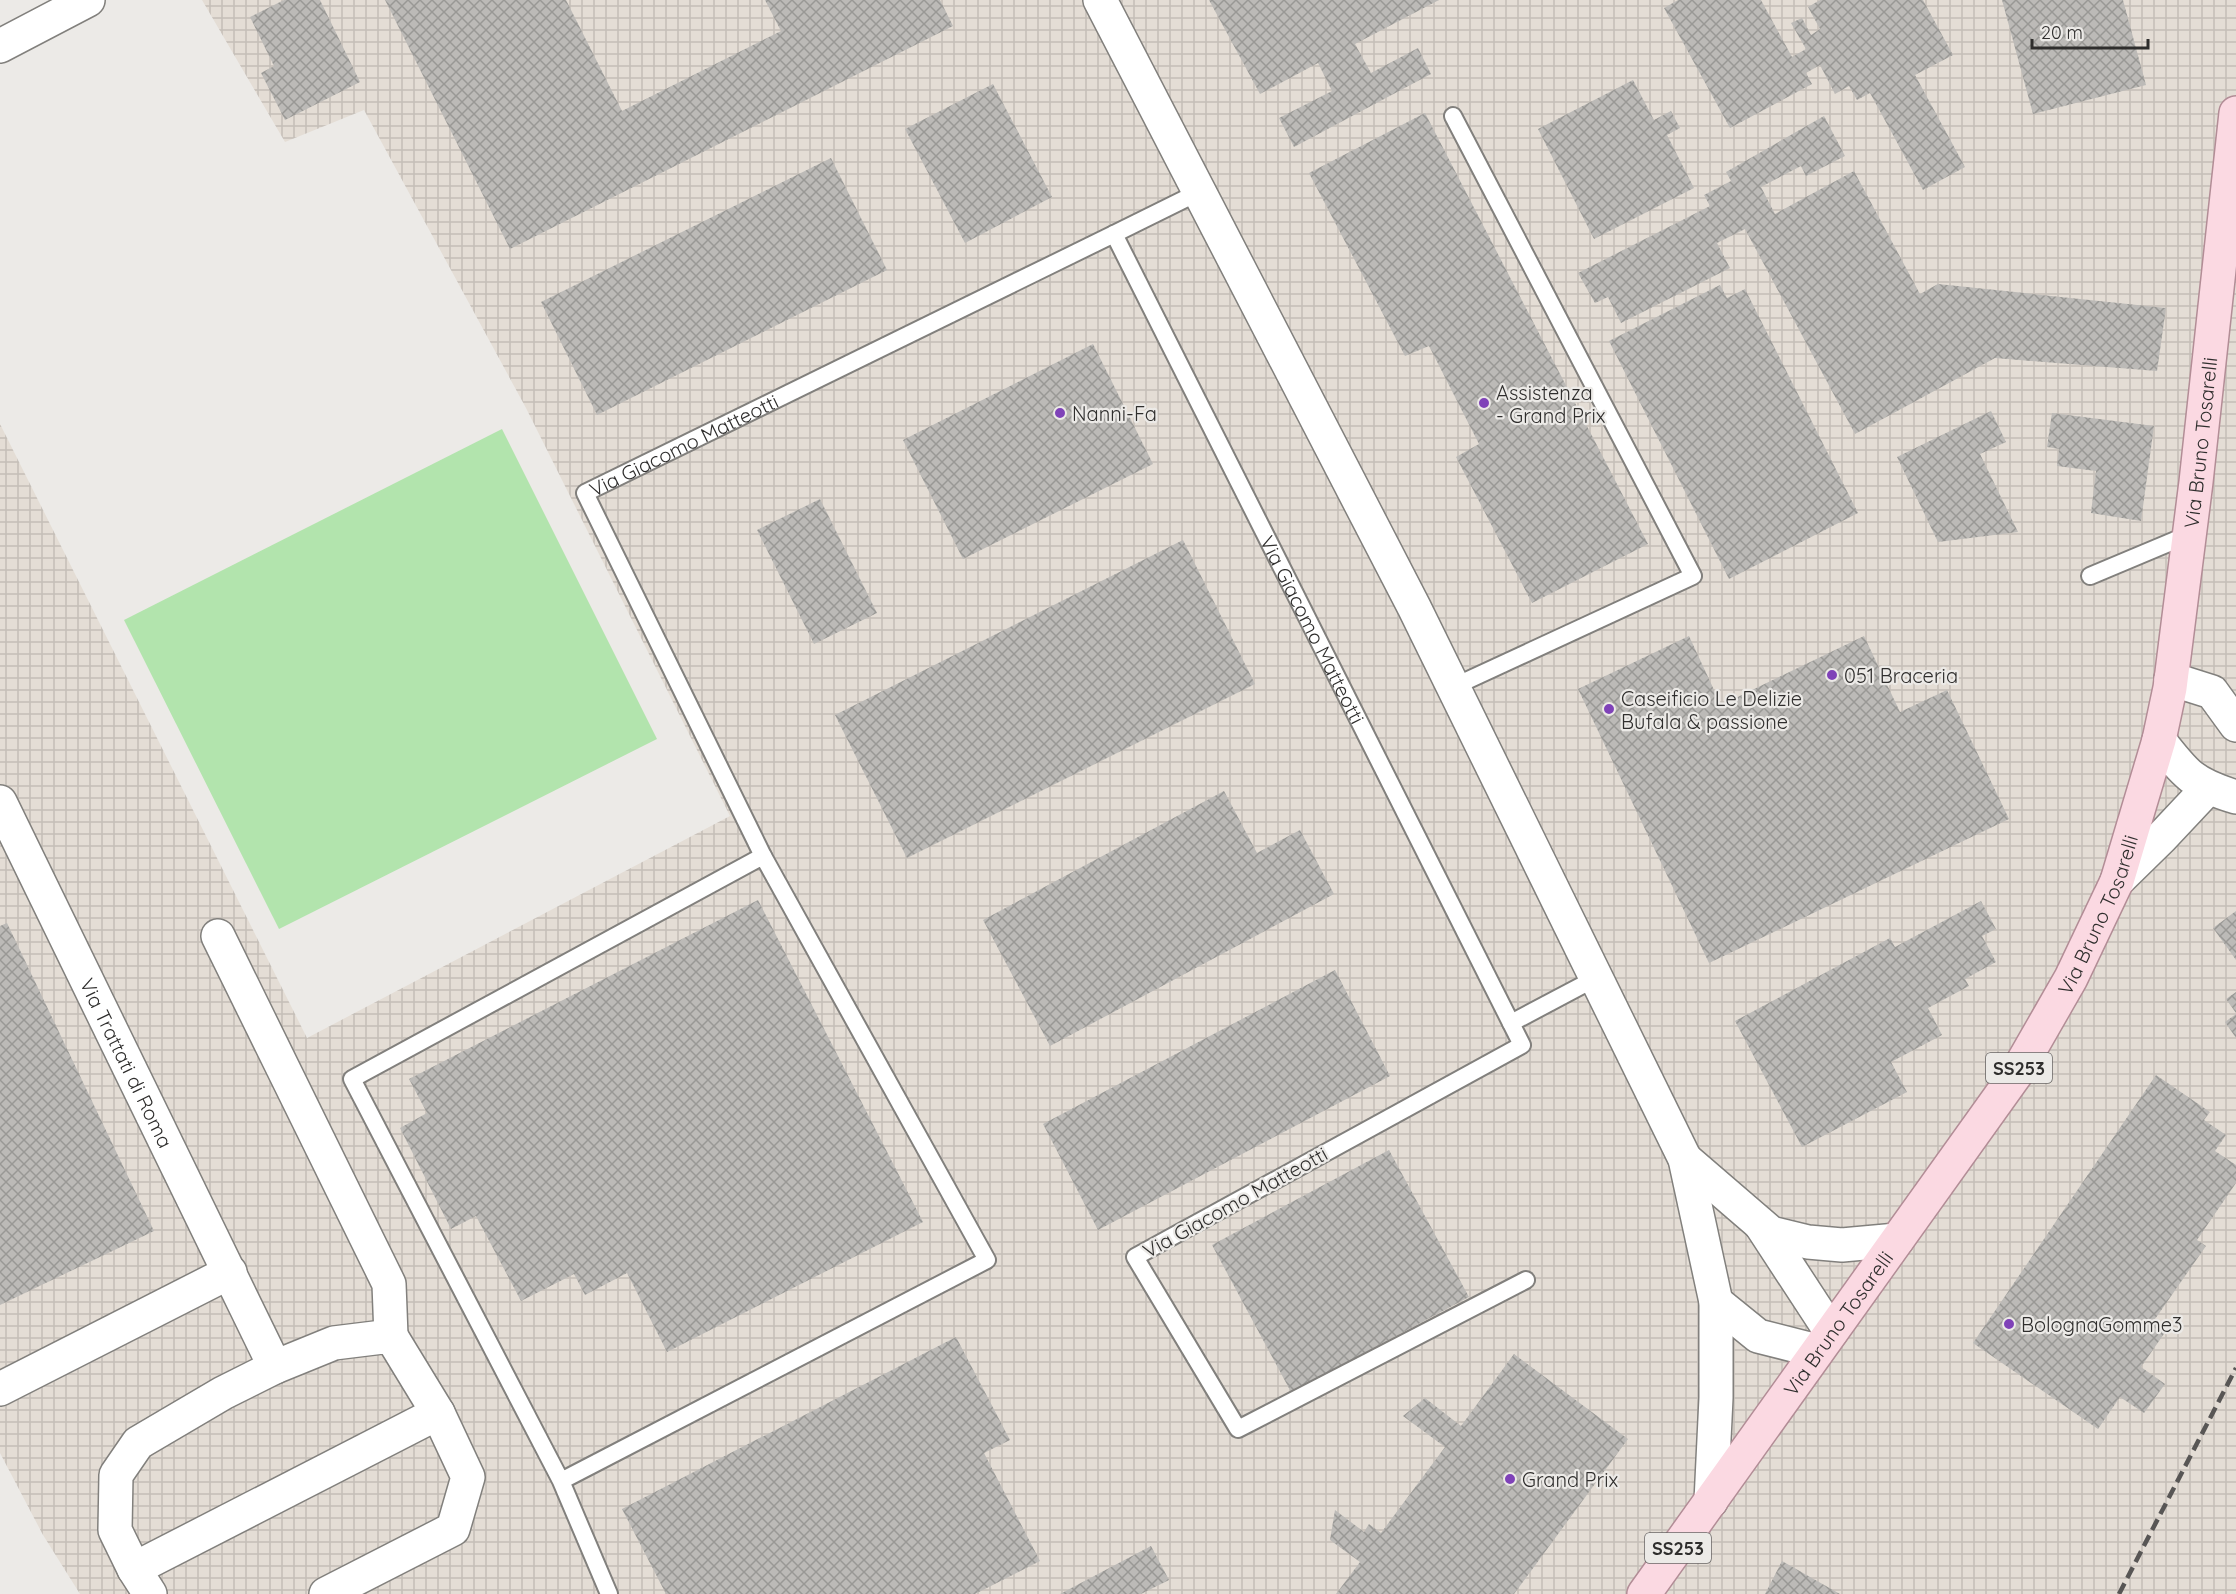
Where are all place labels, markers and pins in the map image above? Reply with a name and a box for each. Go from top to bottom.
place label: Assistenza - Grand Prix [1496,380,1605,428]
marker: Assistenza - Grand Prix [1477,396,1491,410]
place label: Nanni-Fa [1072,401,1157,426]
marker: Nanni-Fa [1053,406,1067,420]
place label: 051 Braceria [1844,663,1958,688]
marker: 051 Braceria [1825,668,1839,682]
place label: Caseificio Le Delizie Bufala & passione [1621,686,1802,734]
marker: Caseificio Le Delizie Bufala & passione [1602,702,1616,716]
place label: BolognaGomme3 [2021,1312,2183,1337]
marker: BolognaGomme3 [2002,1317,2016,1331]
place label: Grand Prix [1522,1467,1618,1492]
marker: Grand Prix [1503,1472,1517,1486]

